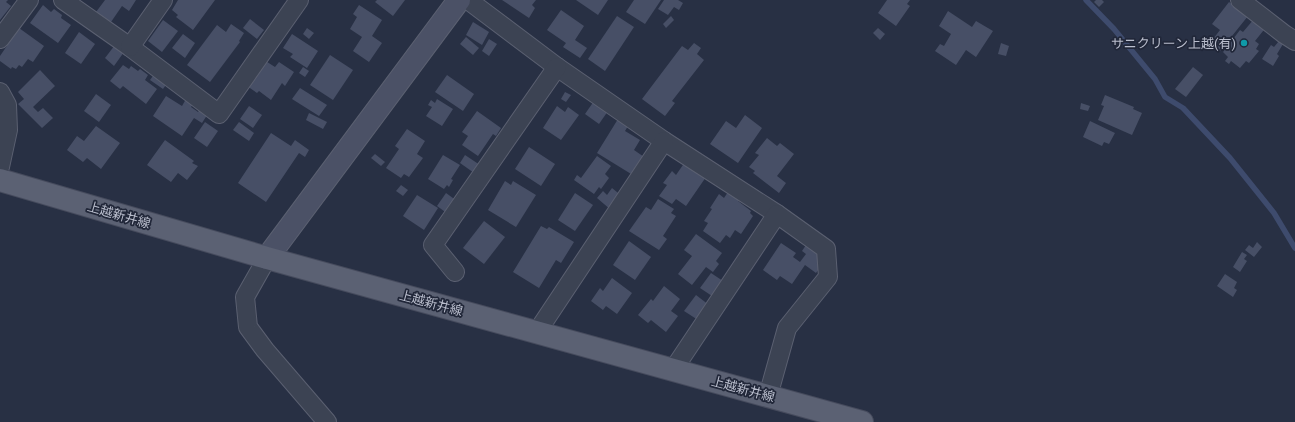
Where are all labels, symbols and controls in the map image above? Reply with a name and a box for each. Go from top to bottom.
place label: サニクリーン上越(有) [1111,36,1236,51]
marker: サニクリーン上越(有) [1239,38,1249,48]
street label: 上越新井線 [86,199,152,231]
street label: 上越新井線 [398,287,464,319]
street label: 上越新井線 [710,373,776,405]

